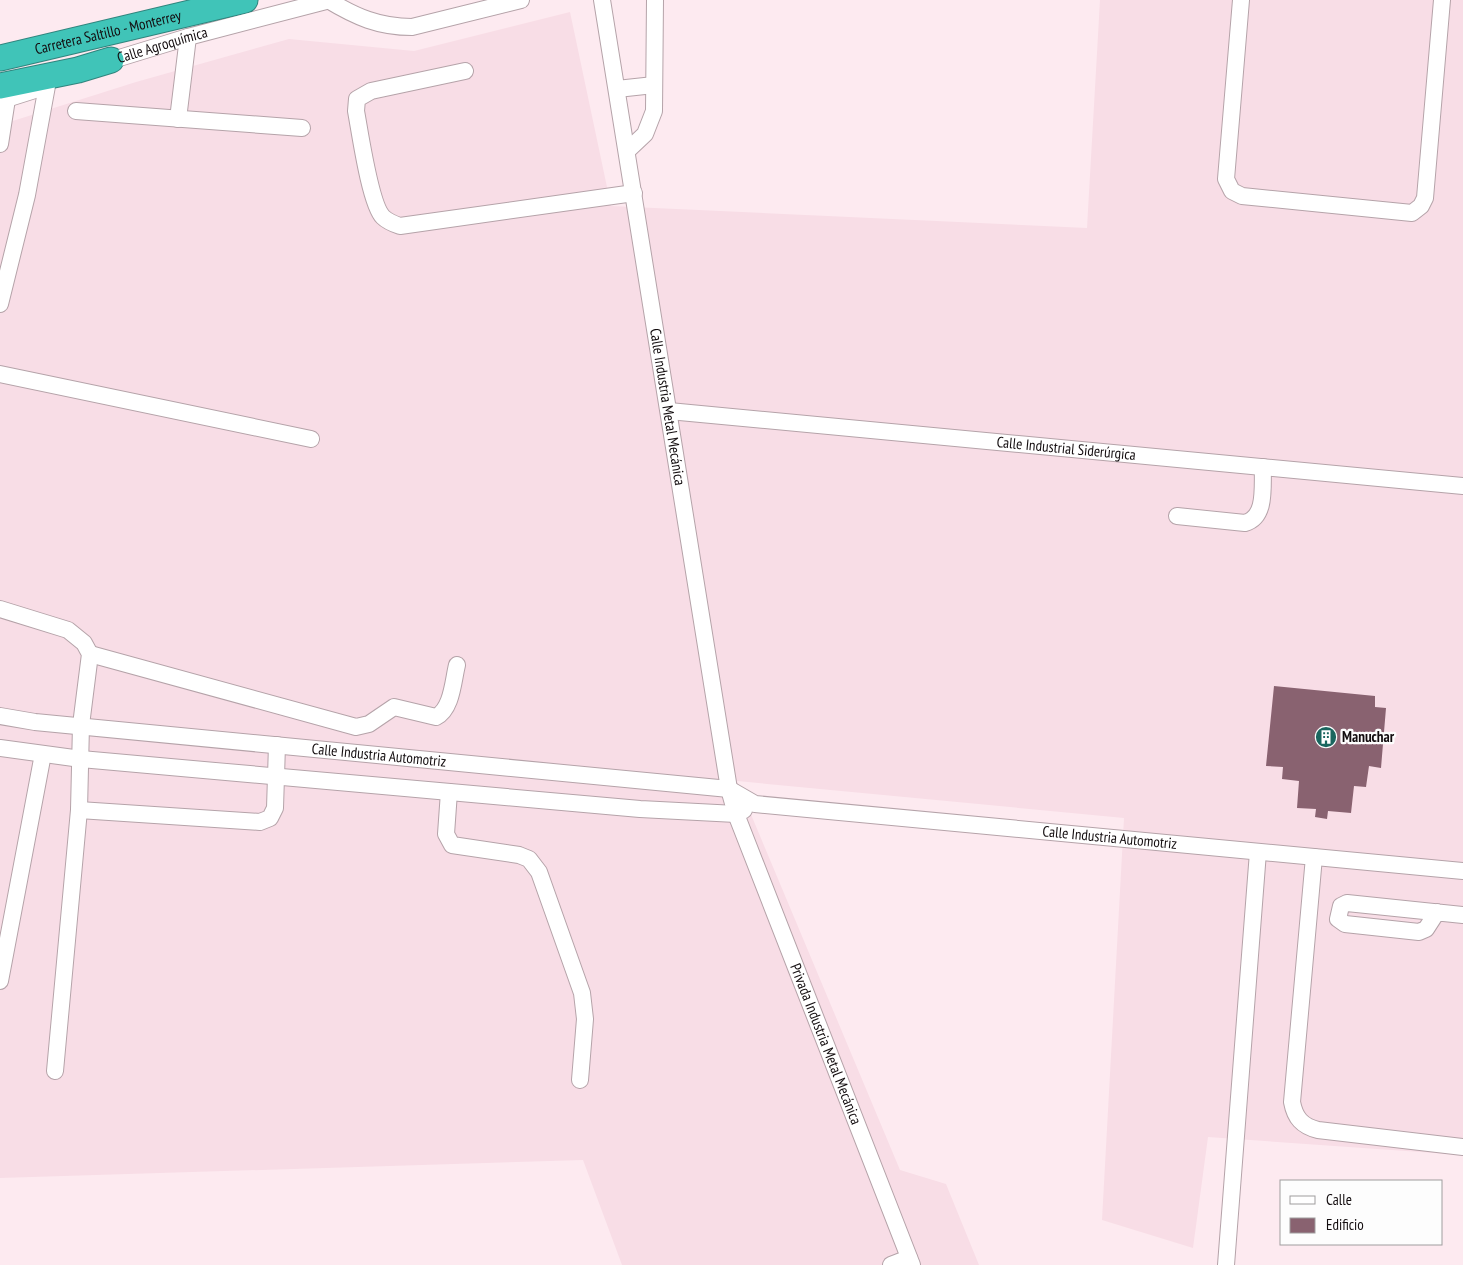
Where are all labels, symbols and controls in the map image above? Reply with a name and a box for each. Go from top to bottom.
street label: Carretera Saltillo - Monterrey [33,5,183,58]
street label: Calle Agroquímica [115,22,209,67]
street label: Calle Industria Metal Mecánica [646,327,690,487]
street label: Calle Industrial Siderúrgica [996,432,1137,464]
building icon: Manuchar [1314,725,1338,749]
place label: Manuchar [1342,727,1395,746]
street label: Calle Industria Automotriz [311,739,447,771]
street label: Calle Industria Automotriz [1042,821,1178,853]
street label: Privada Industria Metal Mecánica [786,961,866,1127]
legend [1280,1180,1443,1245]
text: Calle [1326,1190,1352,1209]
text: Edificio [1326,1215,1364,1234]

